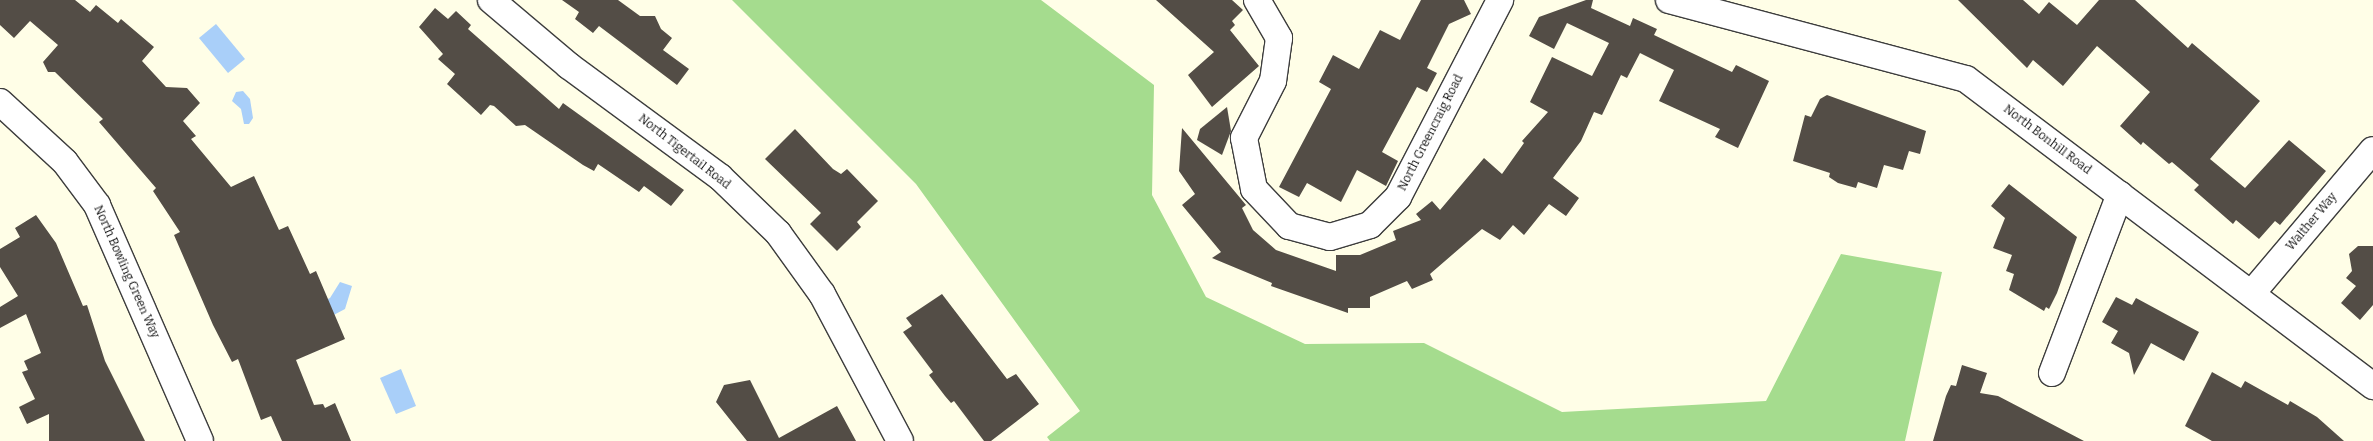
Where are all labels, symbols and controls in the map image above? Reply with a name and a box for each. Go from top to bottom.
street label: North Greencraig Road [1395,72,1467,194]
street label: North Bonhill Road [2000,102,2094,178]
street label: North Tigertail Road [635,112,733,192]
street label: Walther Way [2284,190,2340,254]
street label: North Bowling Green Way [90,203,162,341]

